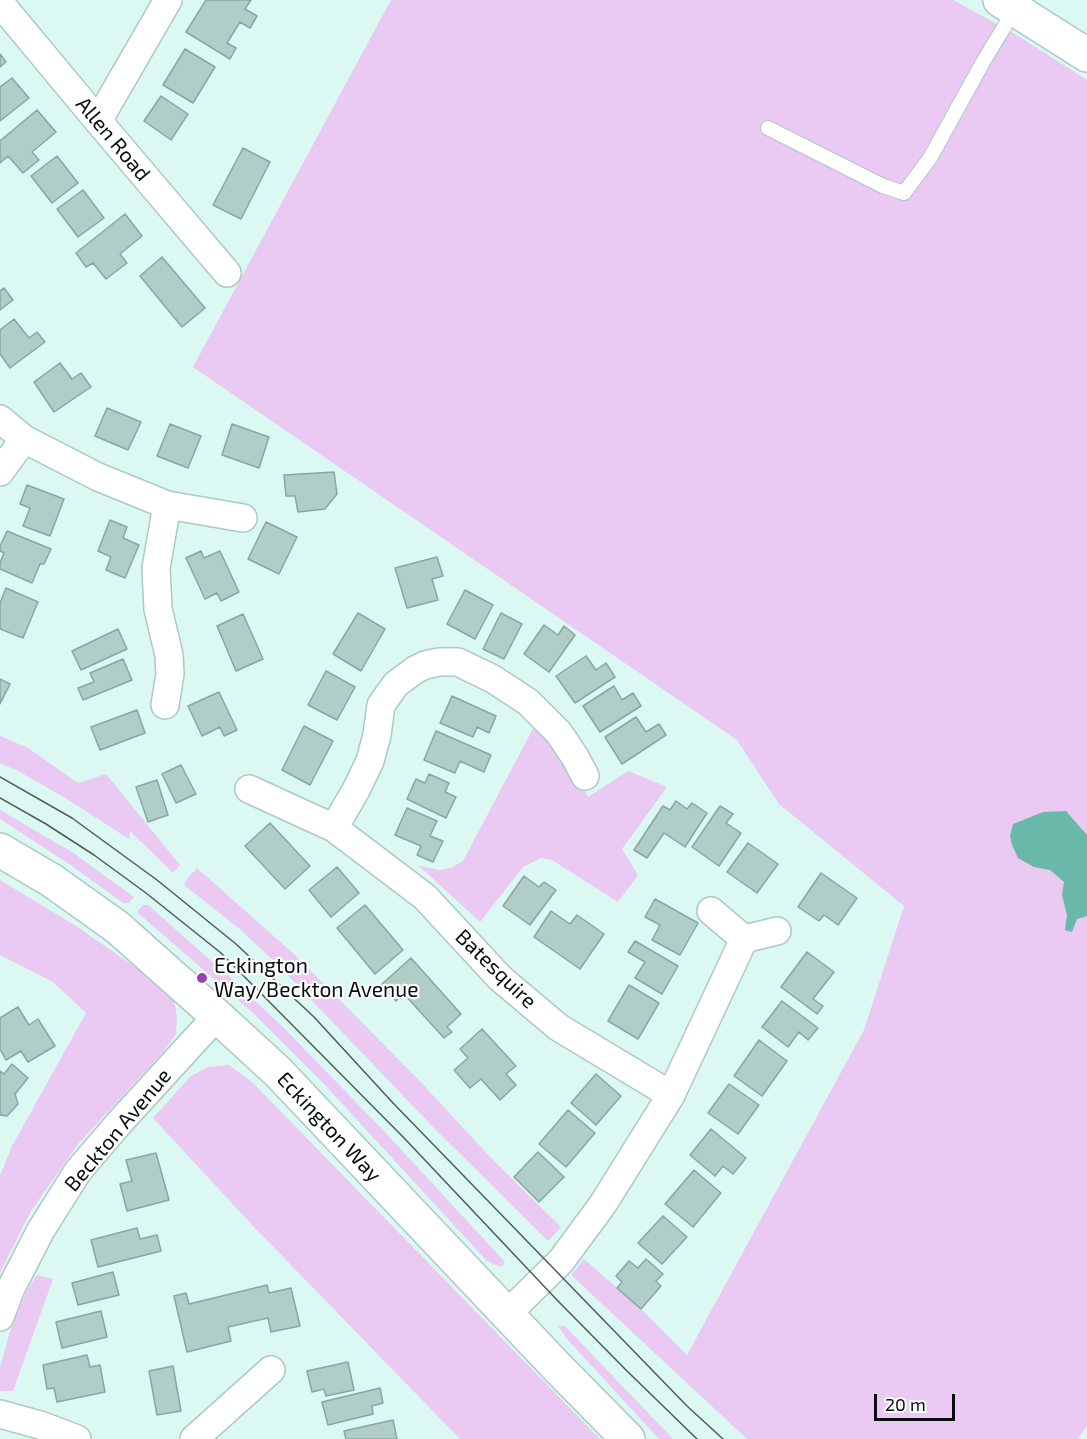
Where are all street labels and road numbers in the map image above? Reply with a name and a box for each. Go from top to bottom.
street label: Allen Road [71,92,155,186]
street label: Batesquire [450,924,542,1014]
street label: Beckton Avenue [59,1064,177,1196]
street label: Eckington Way [272,1067,386,1187]

